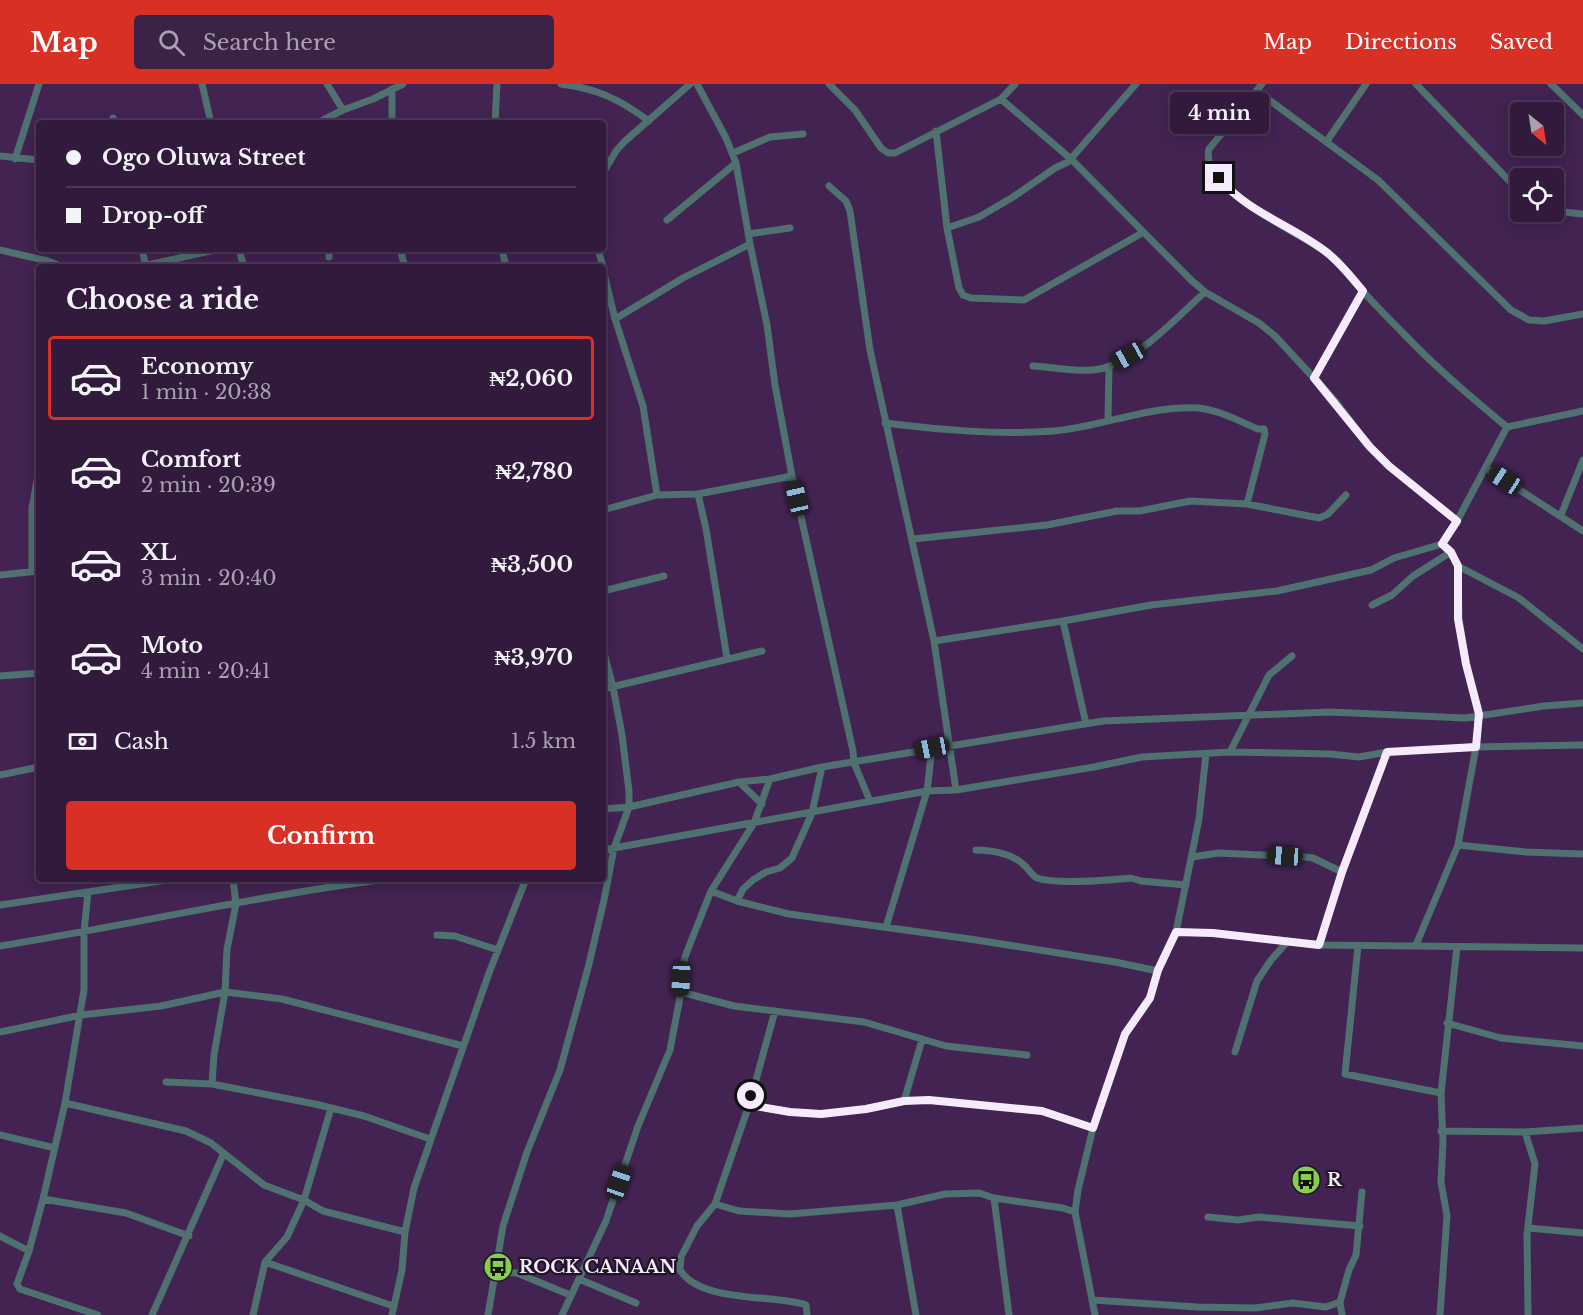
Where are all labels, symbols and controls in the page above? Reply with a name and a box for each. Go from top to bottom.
search box [134,15,554,69]
text: Map [30,25,98,60]
icon: search [155,26,188,59]
text: Search here [203,29,336,56]
text: Map [1263,29,1312,55]
text: Directions [1345,29,1457,55]
text: Saved [1490,29,1553,55]
callout: 4 min [1170,91,1268,133]
text: 4 min [1188,101,1251,125]
north arrow [1510,102,1564,156]
map controls [1510,102,1564,222]
text: Ogo Oluwa Street [102,144,306,171]
route end [1205,164,1232,191]
button: locate [1510,168,1564,222]
text: Drop-off [102,202,204,229]
text: Choose a ride [66,283,259,316]
car [1108,339,1148,373]
icon: car [69,351,123,405]
text: Economy [141,353,253,380]
text: ₦2,060 [489,365,573,392]
text: 1 min · 20:38 [141,380,272,404]
icon: car [69,444,123,498]
text: Comfort [141,446,241,473]
text: ₦2,780 [495,458,573,485]
car [1485,463,1525,497]
text: 2 min · 20:39 [141,473,276,497]
car [784,478,810,518]
icon: car [69,537,123,591]
text: XL [141,539,176,566]
text: ₦3,500 [491,551,573,578]
text: 3 min · 20:40 [141,566,277,590]
icon: car [69,630,123,684]
text: Moto [141,632,203,659]
text: ₦3,970 [495,644,573,671]
text: 4 min · 20:41 [141,659,271,683]
icon: cash [66,725,99,758]
text: Cash [114,728,169,755]
text: 1.5 km [511,729,576,753]
car [913,736,951,760]
button: Confirm [66,801,576,870]
car [1266,846,1304,866]
car [671,961,691,997]
route start [737,1082,764,1109]
car [605,1162,633,1202]
bus stop icon: R [1290,1164,1322,1196]
place label: R [1327,1169,1343,1191]
bus stop icon: ROCK CANAAN [482,1251,514,1283]
place label: ROCK CANAAN [519,1256,676,1278]

